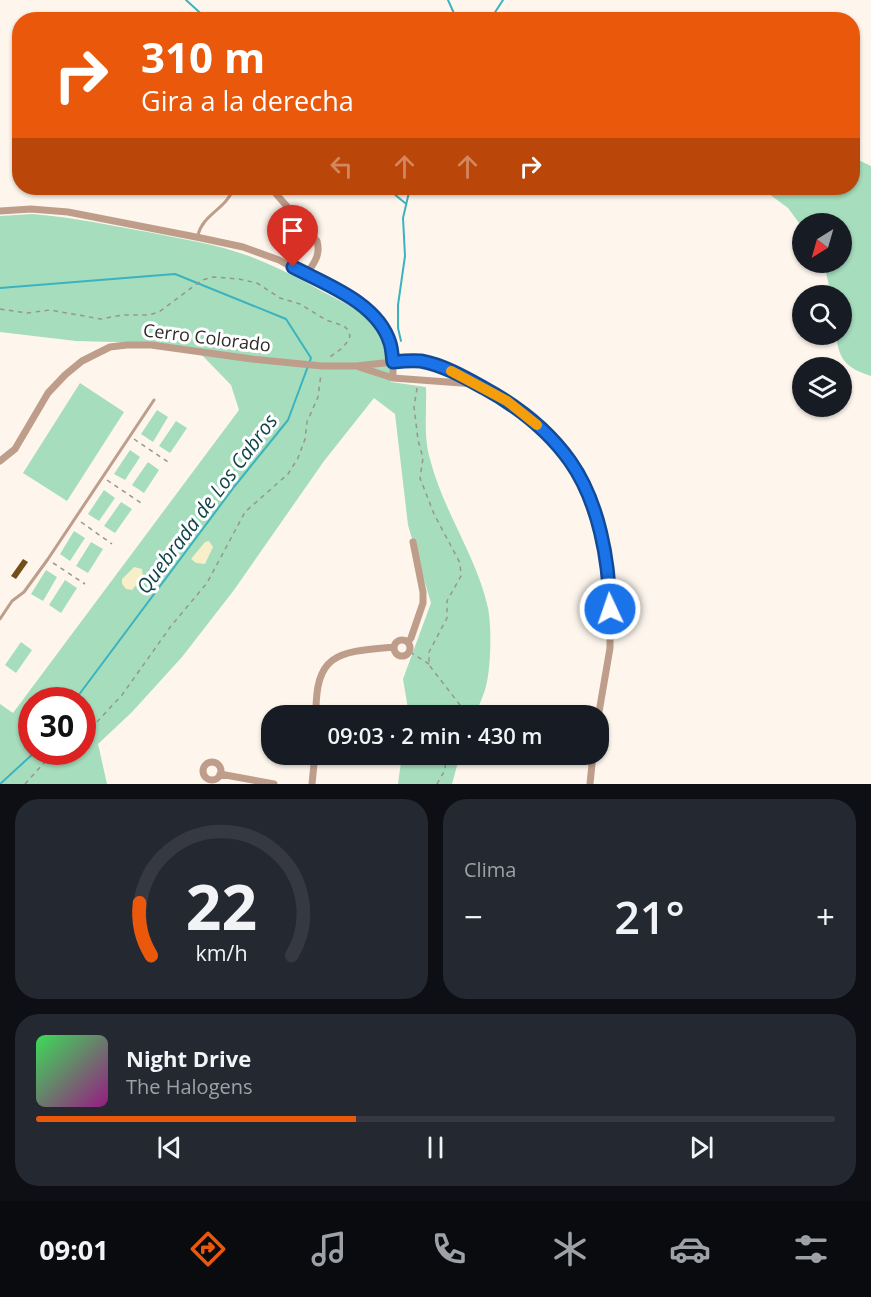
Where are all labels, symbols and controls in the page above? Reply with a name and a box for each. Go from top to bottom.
text: 310 m [141,28,265,85]
icon: right [42,36,120,114]
text: Gira a la derecha [141,82,354,119]
icon: left [325,150,358,183]
icon: ahead [388,150,421,183]
icon: ahead [451,150,484,183]
icon: right [514,150,547,183]
pin [267,205,318,267]
north arrow [792,213,852,273]
map controls [792,213,852,417]
icon: arrive [276,214,309,247]
button: search [792,285,852,345]
street label: Cerro Colorado [142,317,272,357]
button: layers [792,357,852,417]
water label: Quebrada de Los Cabros [130,408,283,599]
position arrow [578,577,642,641]
speed limit sign: 30 [18,687,96,765]
text: 09:03 · 2 min · 430 m [327,720,543,750]
text: Clima [464,856,516,883]
text: 22 [186,863,257,948]
text: 21° [614,886,685,947]
text: − [464,894,483,939]
text: + [816,894,835,939]
text: km/h [195,938,248,967]
text: Night Drive [126,1043,251,1073]
text: The Halogens [126,1073,253,1100]
icon: previous [153,1131,186,1164]
icon: pause [419,1131,452,1164]
icon: next [685,1131,718,1164]
icon: directions [187,1228,229,1270]
icon: music [308,1228,350,1270]
icon: phone [428,1228,470,1270]
icon: climate [549,1228,591,1270]
icon: car [669,1228,711,1270]
icon: filters [790,1228,832,1270]
text: 09:01 [39,1231,109,1268]

